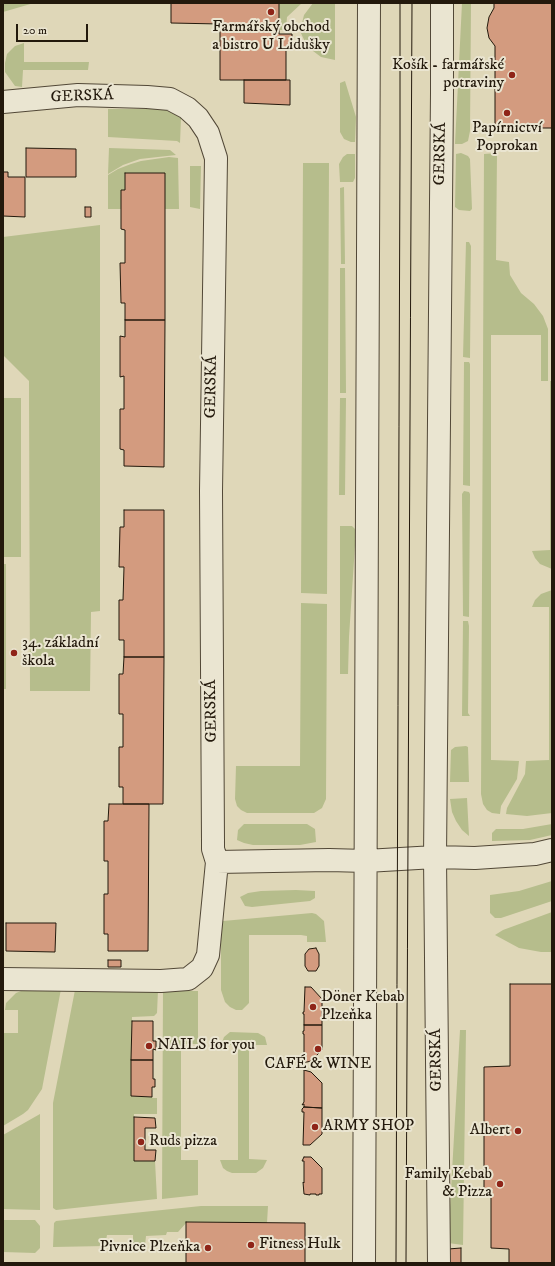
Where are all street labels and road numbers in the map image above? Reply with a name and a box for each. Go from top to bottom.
street label: GERSKÁ [50,86,114,108]
street label: GERSKÁ [431,122,451,186]
street label: GERSKÁ [202,355,222,419]
street label: GERSKÁ [202,679,222,743]
street label: GERSKÁ [427,1028,447,1092]

